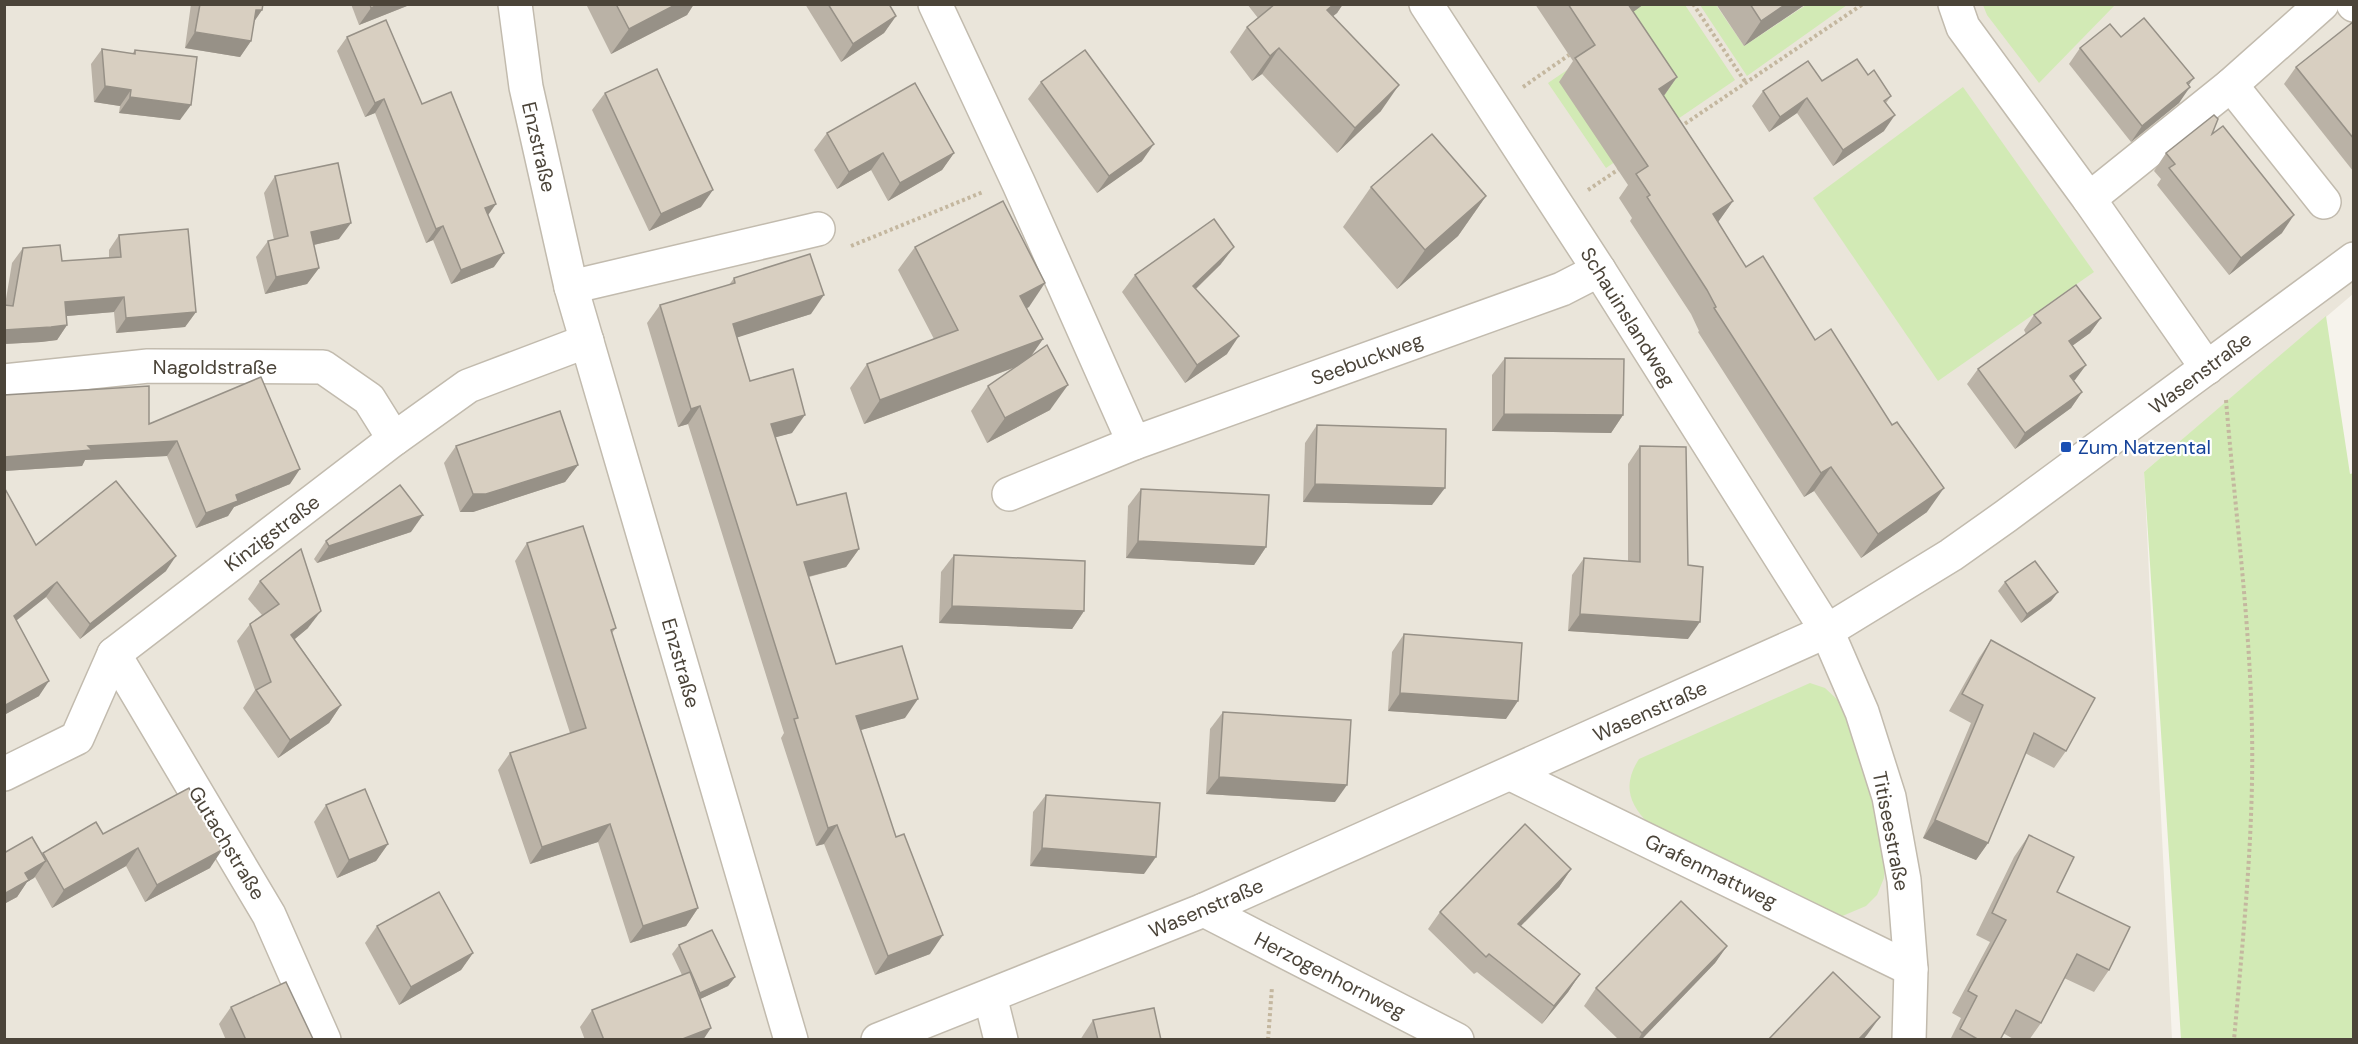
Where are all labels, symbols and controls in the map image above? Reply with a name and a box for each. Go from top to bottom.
street label: Enzstraße [516,99,562,195]
street label: Schauinslandweg [1575,242,1681,392]
street label: Wasenstraße [2143,326,2257,420]
street label: Seebuckweg [1308,327,1426,391]
street label: Nagoldstraße [153,354,277,380]
place label: Zum Natzental [2078,434,2211,460]
marker: Zum Natzental [2059,440,2073,454]
street label: Kinzigstraße [219,489,325,577]
street label: Enzstraße [656,615,706,711]
street label: Wasenstraße [1589,674,1711,748]
street label: Titiseestraße [1867,769,1915,893]
street label: Gutachstraße [183,781,271,905]
street label: Grafenmattweg [1641,828,1781,914]
street label: Wasenstraße [1145,872,1267,944]
street label: Herzogenhornweg [1250,926,1410,1024]

